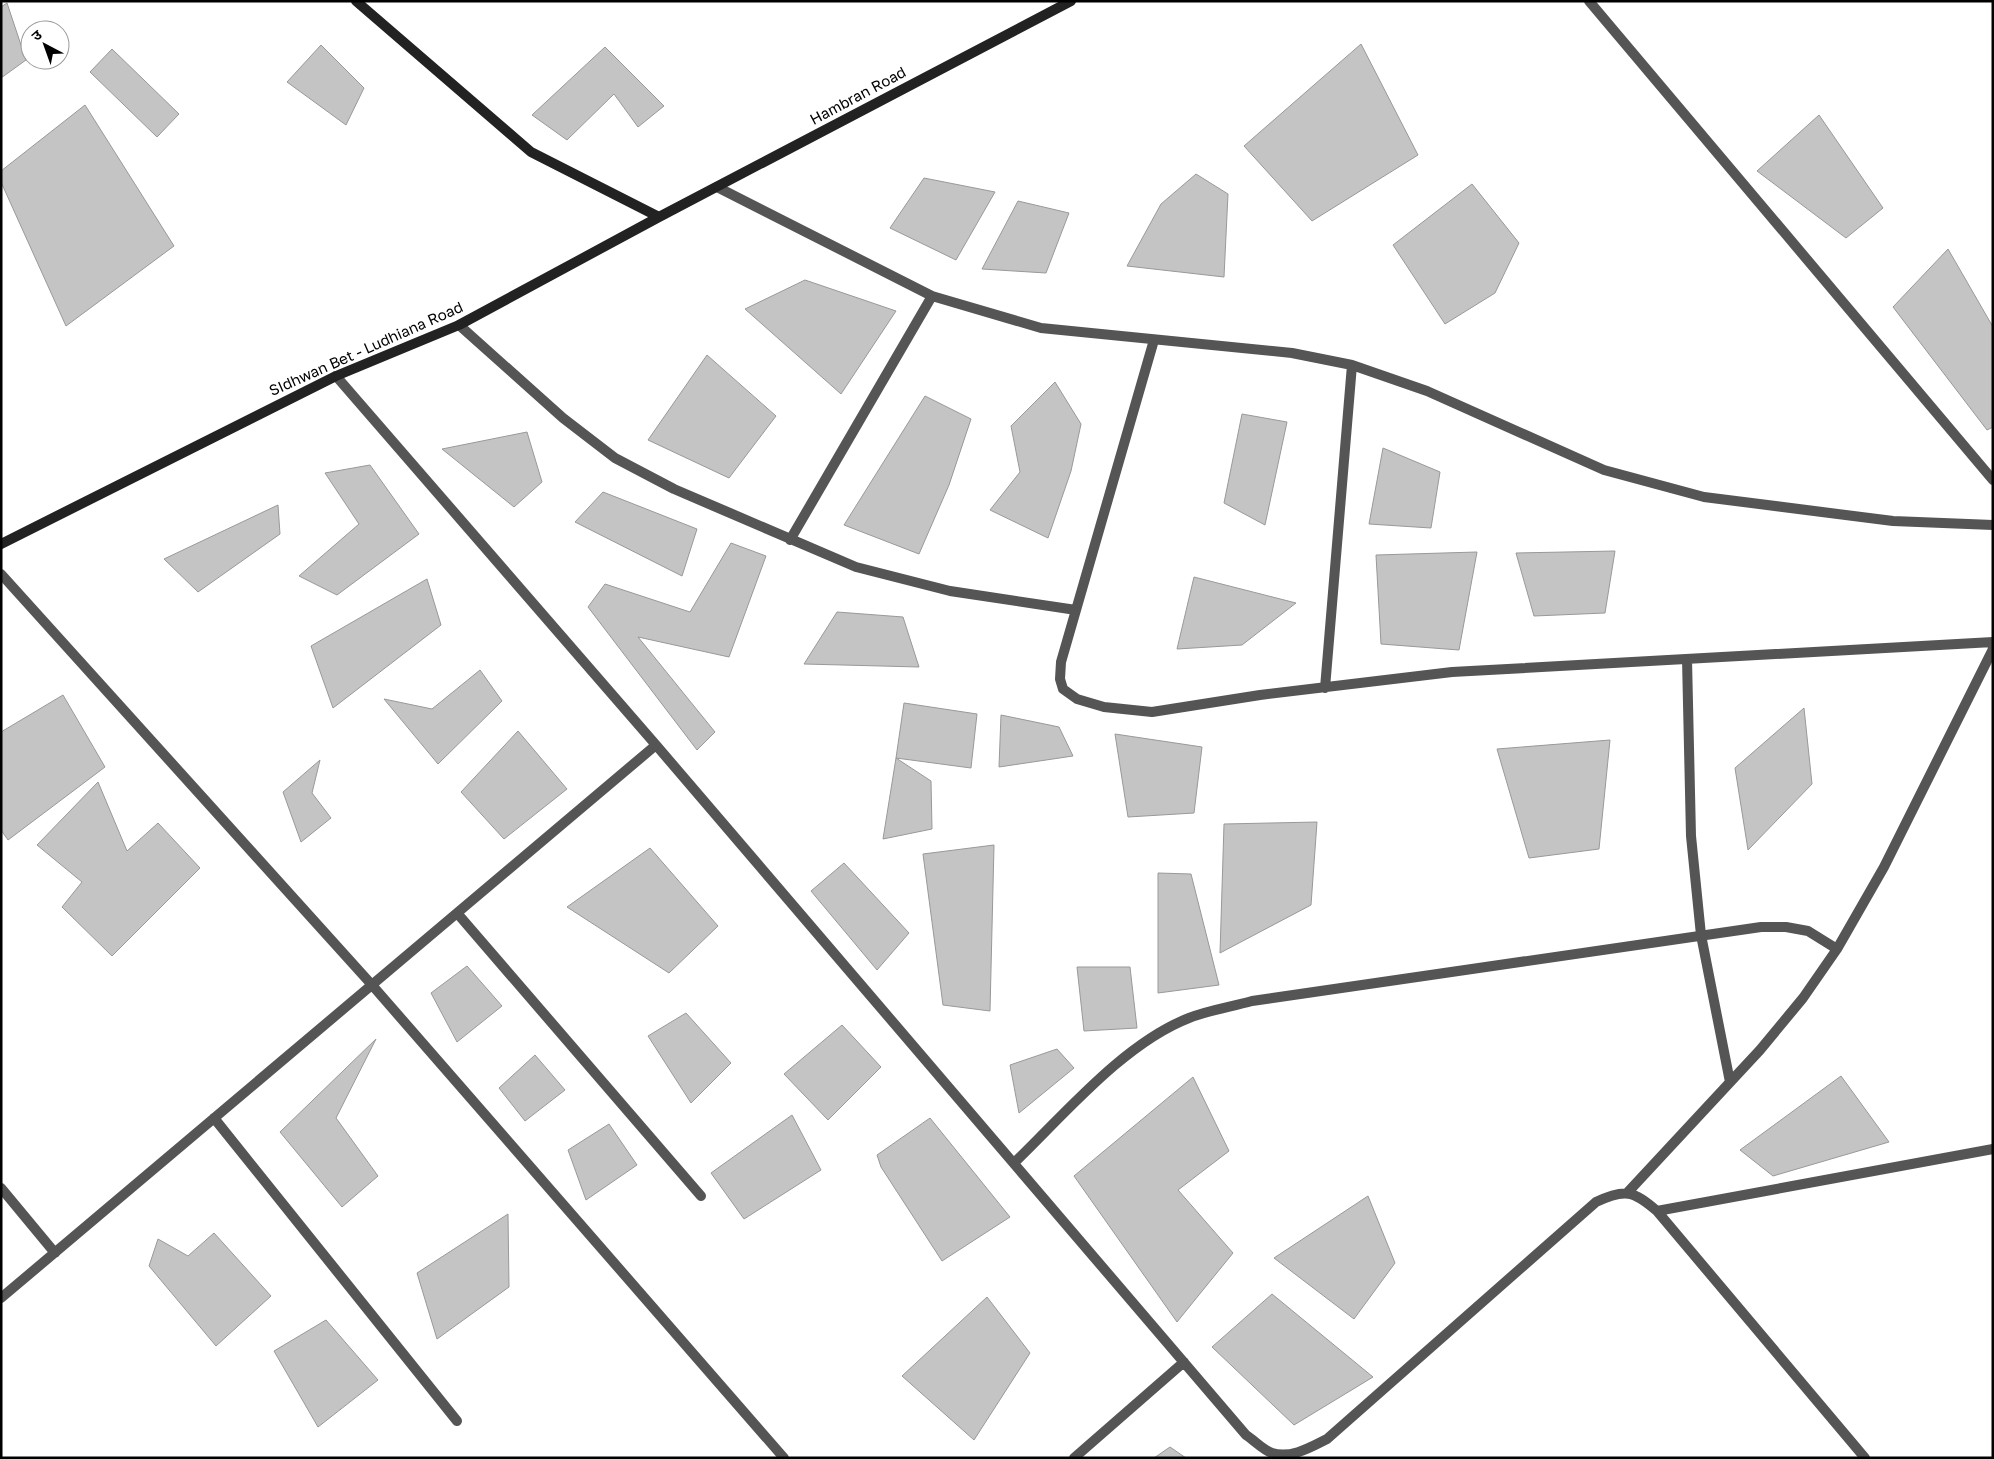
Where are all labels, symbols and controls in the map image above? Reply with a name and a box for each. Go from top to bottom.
north arrow [20,20,70,70]
text: उ [27,25,45,44]
street label: Hambran Road [806,62,909,128]
street label: SIdhwan Bet - Ludhiana Road [266,297,465,399]

